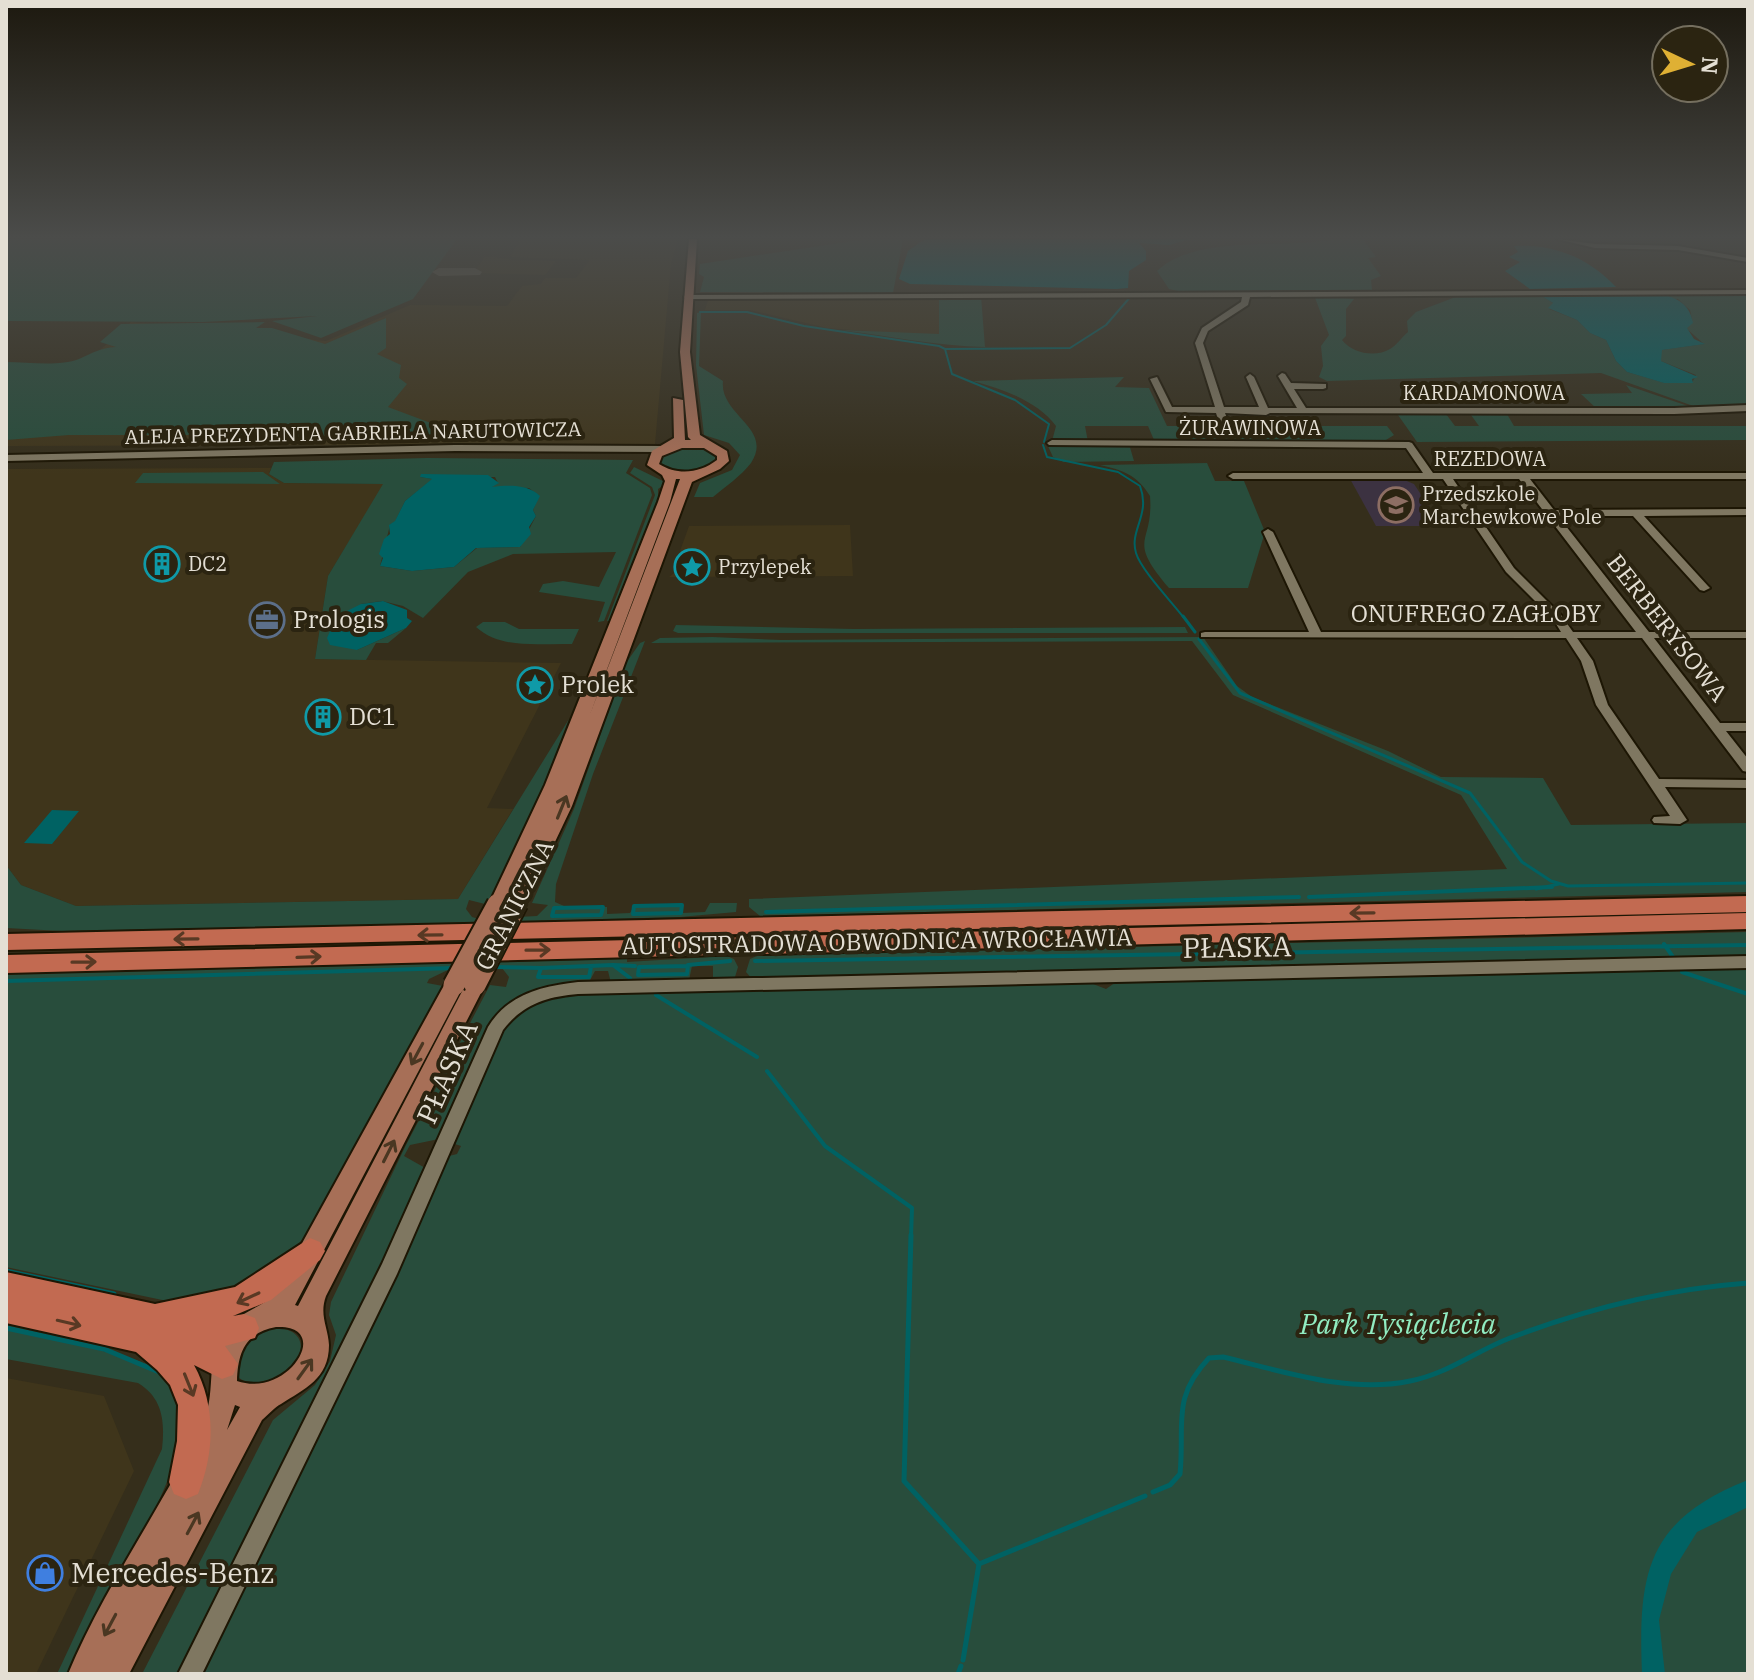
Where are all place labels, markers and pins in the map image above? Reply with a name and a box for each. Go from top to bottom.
place label: Przedszkole Marchewkowe Pole [1422,480,1602,530]
school or university icon: Przedszkole Marchewkowe Pole [1377,486,1415,524]
building icon: DC2 [143,545,181,583]
place icon: Przylepek [673,548,711,586]
place label: DC2 [188,550,227,577]
place label: Przylepek [718,553,812,580]
office icon: Prologis [248,601,286,639]
place label: Prologis [293,603,385,635]
place icon: Prolek [516,666,554,704]
place label: Prolek [561,668,634,700]
building icon: DC1 [304,698,342,736]
place label: DC1 [349,700,396,732]
shop icon: Mercedes-Benz [26,1554,64,1592]
place label: Mercedes-Benz [71,1554,275,1591]

